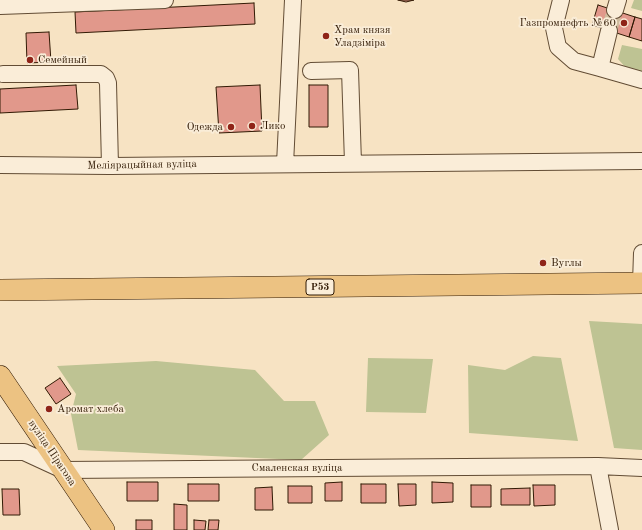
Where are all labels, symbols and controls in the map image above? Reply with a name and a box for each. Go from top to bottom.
place label: Газпромнефть №60 [519,16,616,30]
marker: Газпромнефть №60 [619,18,629,28]
place label: Храм князя Уладзіміра [334,23,391,49]
marker: Храм князя Уладзіміра [321,31,331,41]
place label: Семейный [38,53,87,67]
marker: Семейный [25,55,35,65]
place label: Лико [260,119,285,133]
place label: Одежда [187,120,223,134]
marker: Лико [247,121,257,131]
marker: Одежда [226,122,236,132]
street label: Меліярацыйная вуліца [87,157,197,173]
place label: Вуглы [551,256,582,270]
marker: Вуглы [538,258,548,268]
road number: Р53 [306,279,334,295]
place label: Аромат хлеба [57,402,124,416]
marker: Аромат хлеба [44,404,54,414]
street label: вуліца Пірагова [25,418,79,488]
street label: Смаленская вуліца [252,461,342,475]

